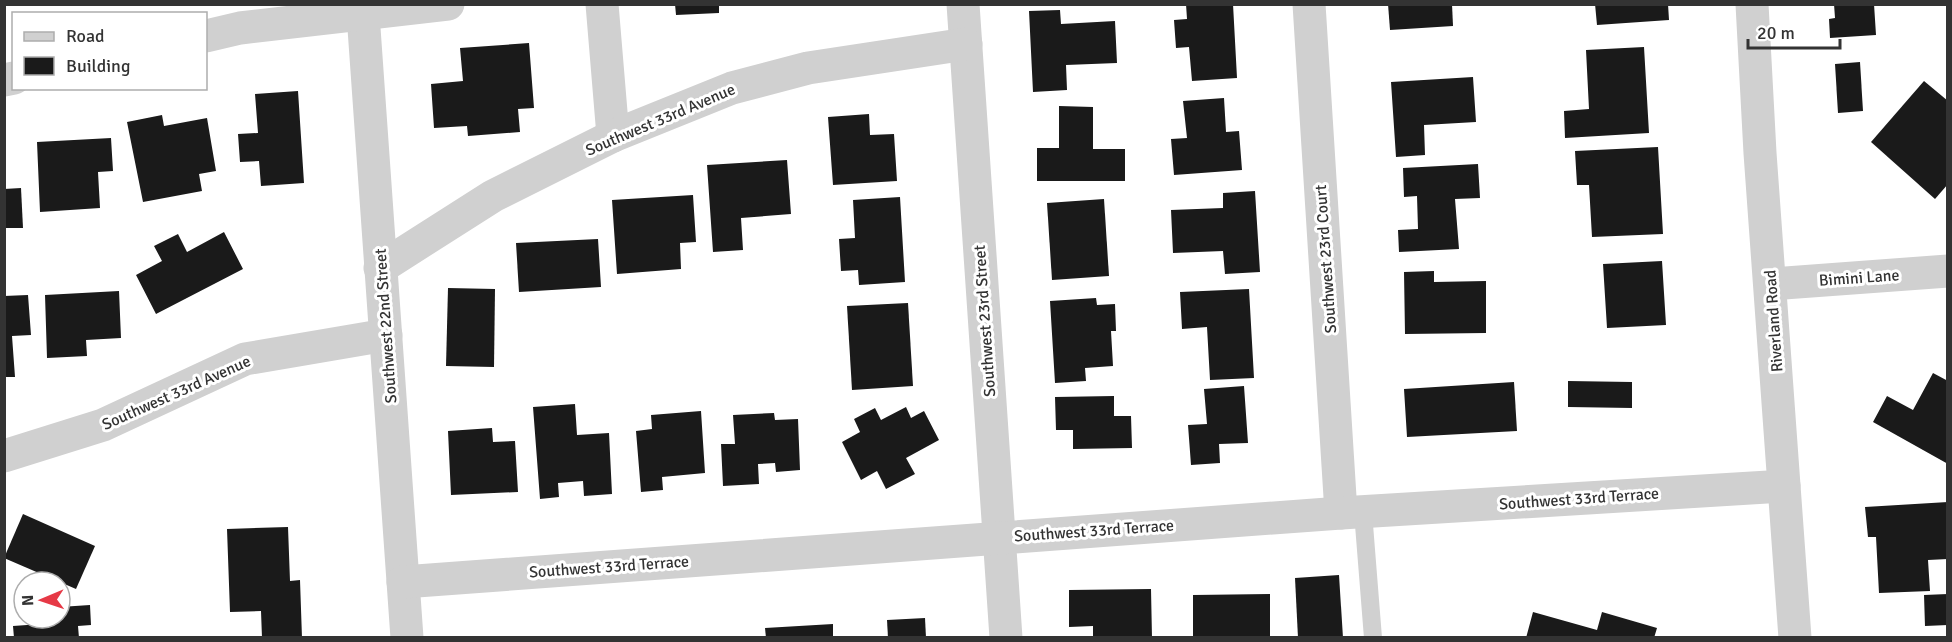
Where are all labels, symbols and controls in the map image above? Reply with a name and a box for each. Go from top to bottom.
legend [12,12,207,90]
scale bar [1748,12,1840,50]
text: 20 m [1757,22,1795,44]
text: Road [66,25,105,47]
text: Building [66,55,130,77]
street label: Southwest 33rd Avenue [583,79,738,160]
street label: Southwest 23rd Court [1311,184,1341,334]
street label: Southwest 23rd Street [970,244,1000,398]
street label: Southwest 22nd Street [371,247,401,404]
street label: Bimini Lane [1818,265,1900,291]
street label: Riverland Road [1760,269,1788,373]
street label: Southwest 33rd Avenue [99,351,254,435]
street label: Southwest 33rd Terrace [1498,483,1660,515]
street label: Southwest 33rd Terrace [1013,515,1175,547]
street label: Southwest 33rd Terrace [528,551,690,583]
north arrow [12,570,72,630]
text: N [18,595,38,606]

